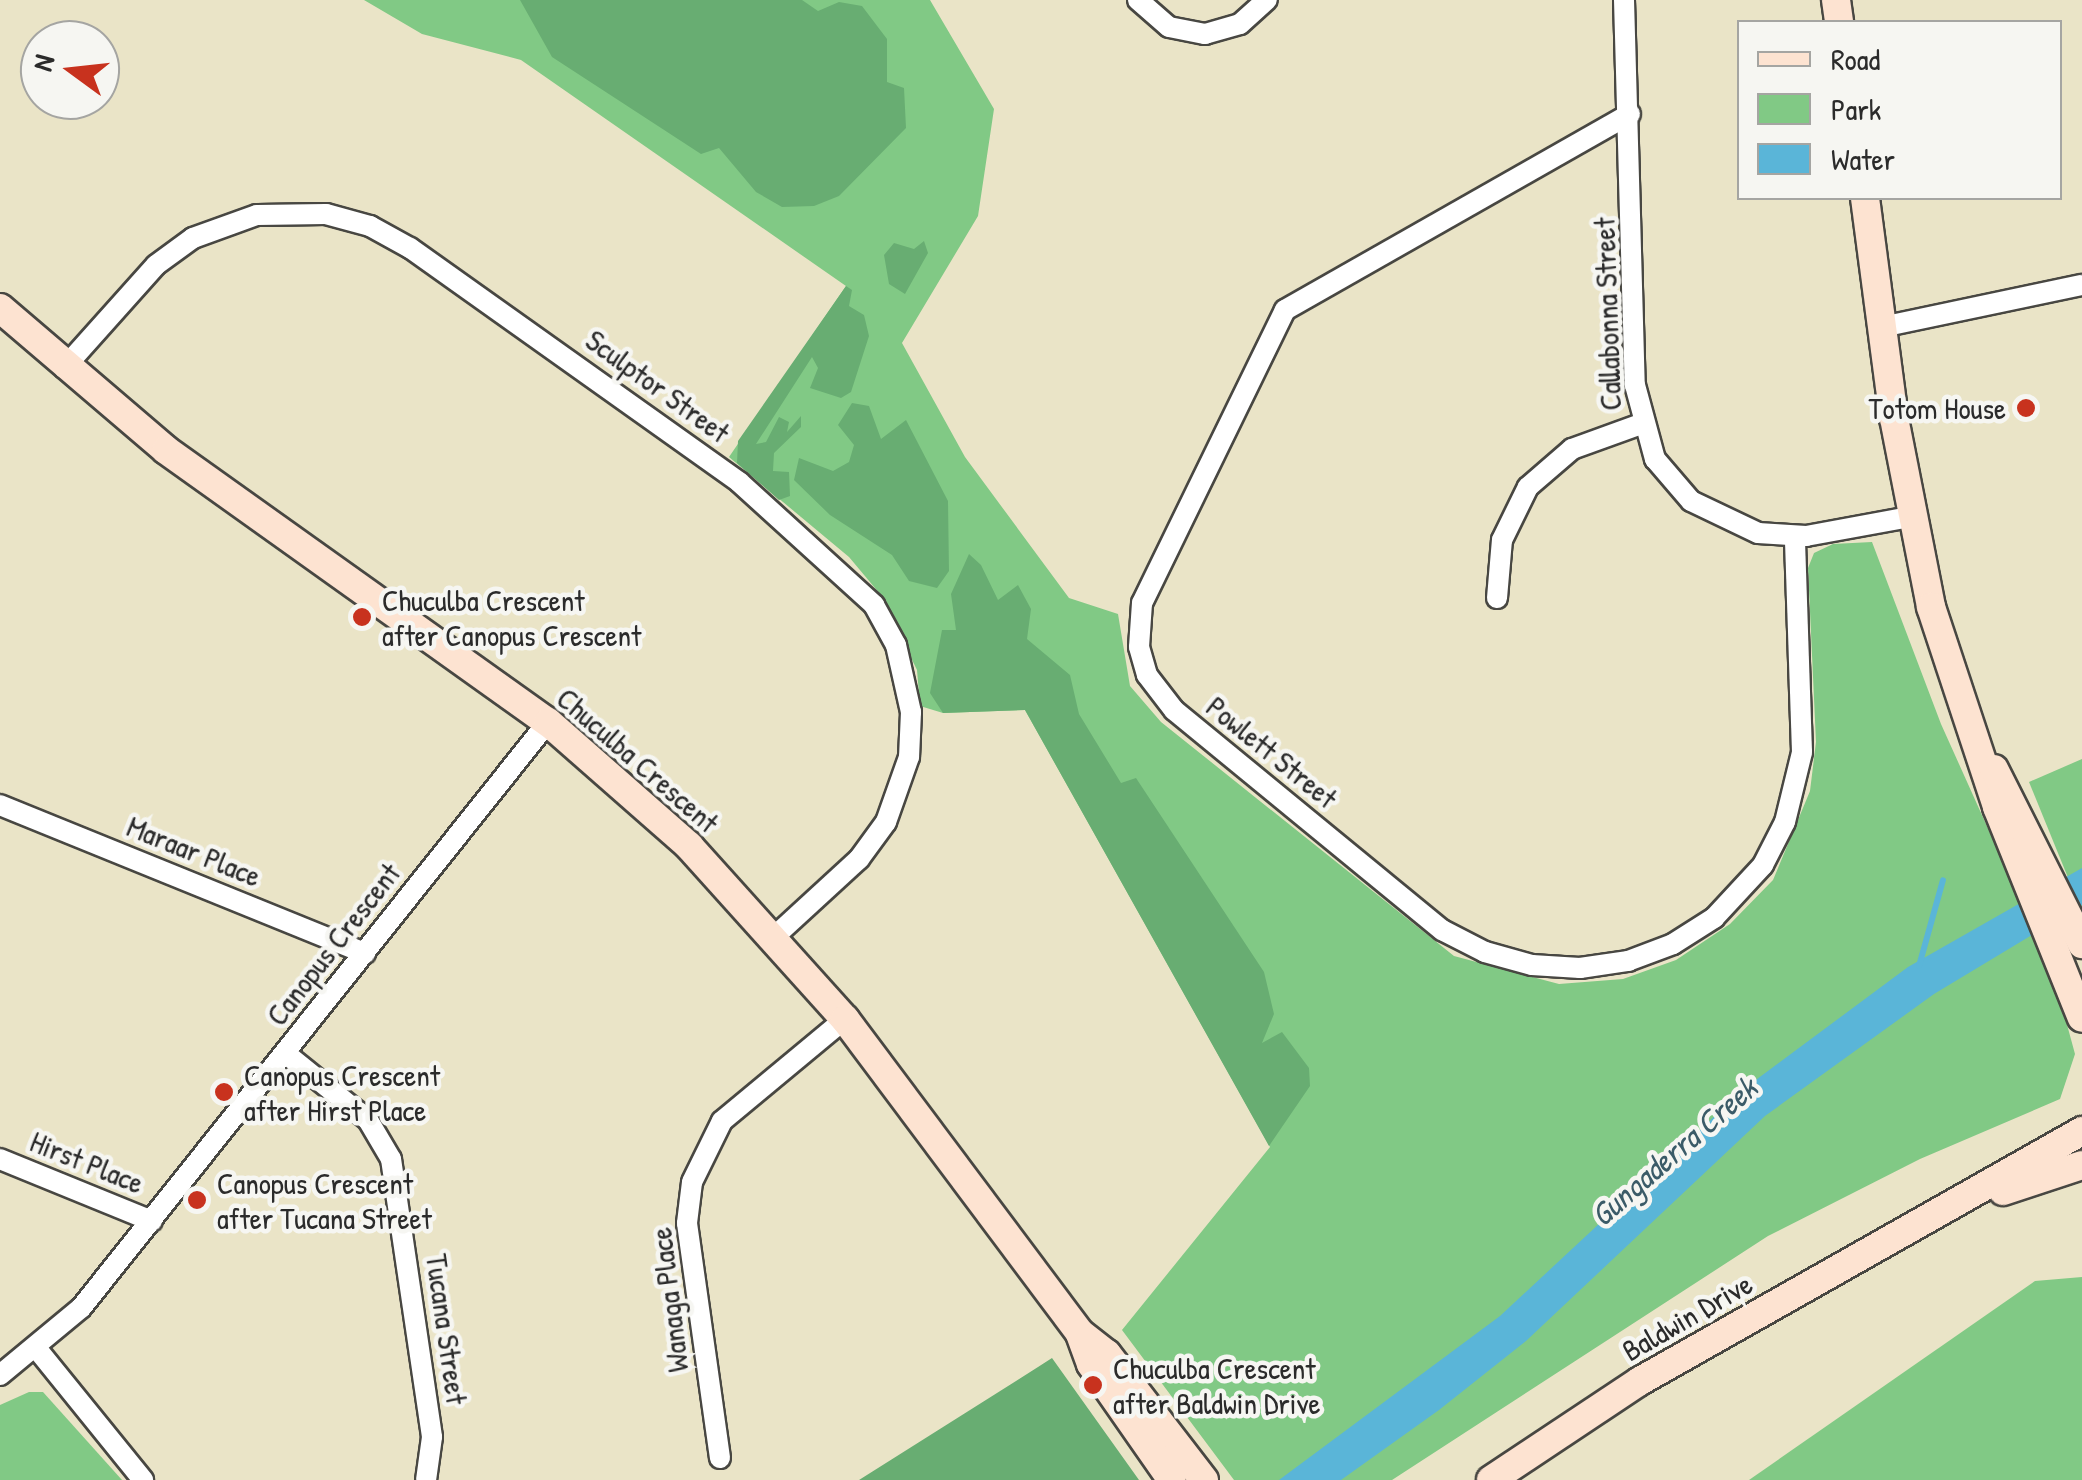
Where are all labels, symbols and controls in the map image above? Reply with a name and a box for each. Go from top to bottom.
north arrow [20,20,120,120]
legend [1737,20,2062,200]
text: Road [1831,39,1880,79]
text: N [23,51,63,75]
text: Park [1831,89,1881,129]
text: Water [1831,139,1895,179]
street label: Callabonna Street [1586,217,1628,411]
street label: Sculptor Street [579,322,737,450]
place label: Totom House [1869,390,2006,426]
marker: Totom House [2015,397,2037,419]
place label: Chuculba Crescent after Canopus Crescent [382,582,641,652]
marker: Chuculba Crescent after Canopus Crescent [351,606,373,628]
street label: Chuculba Crescent [550,680,726,840]
street label: Powlett Street [1199,688,1345,816]
street label: Maraar Place [122,808,266,894]
street label: Canopus Crescent [258,856,408,1032]
place label: Canopus Crescent after Hirst Place [244,1057,440,1128]
water label: Gungaderra Creek [1583,1069,1765,1235]
marker: Canopus Crescent after Hirst Place [213,1081,235,1103]
street label: Hirst Place [25,1123,149,1201]
place label: Canopus Crescent after Tucana Street [217,1165,432,1236]
marker: Canopus Crescent after Tucana Street [186,1189,208,1211]
street label: Wanaga Place [642,1226,696,1374]
street label: Tucana Street [419,1251,475,1407]
street label: Baldwin Drive [1616,1265,1758,1369]
place label: Chuculba Crescent after Baldwin Drive [1113,1350,1320,1420]
marker: Chuculba Crescent after Baldwin Drive [1082,1374,1104,1396]

